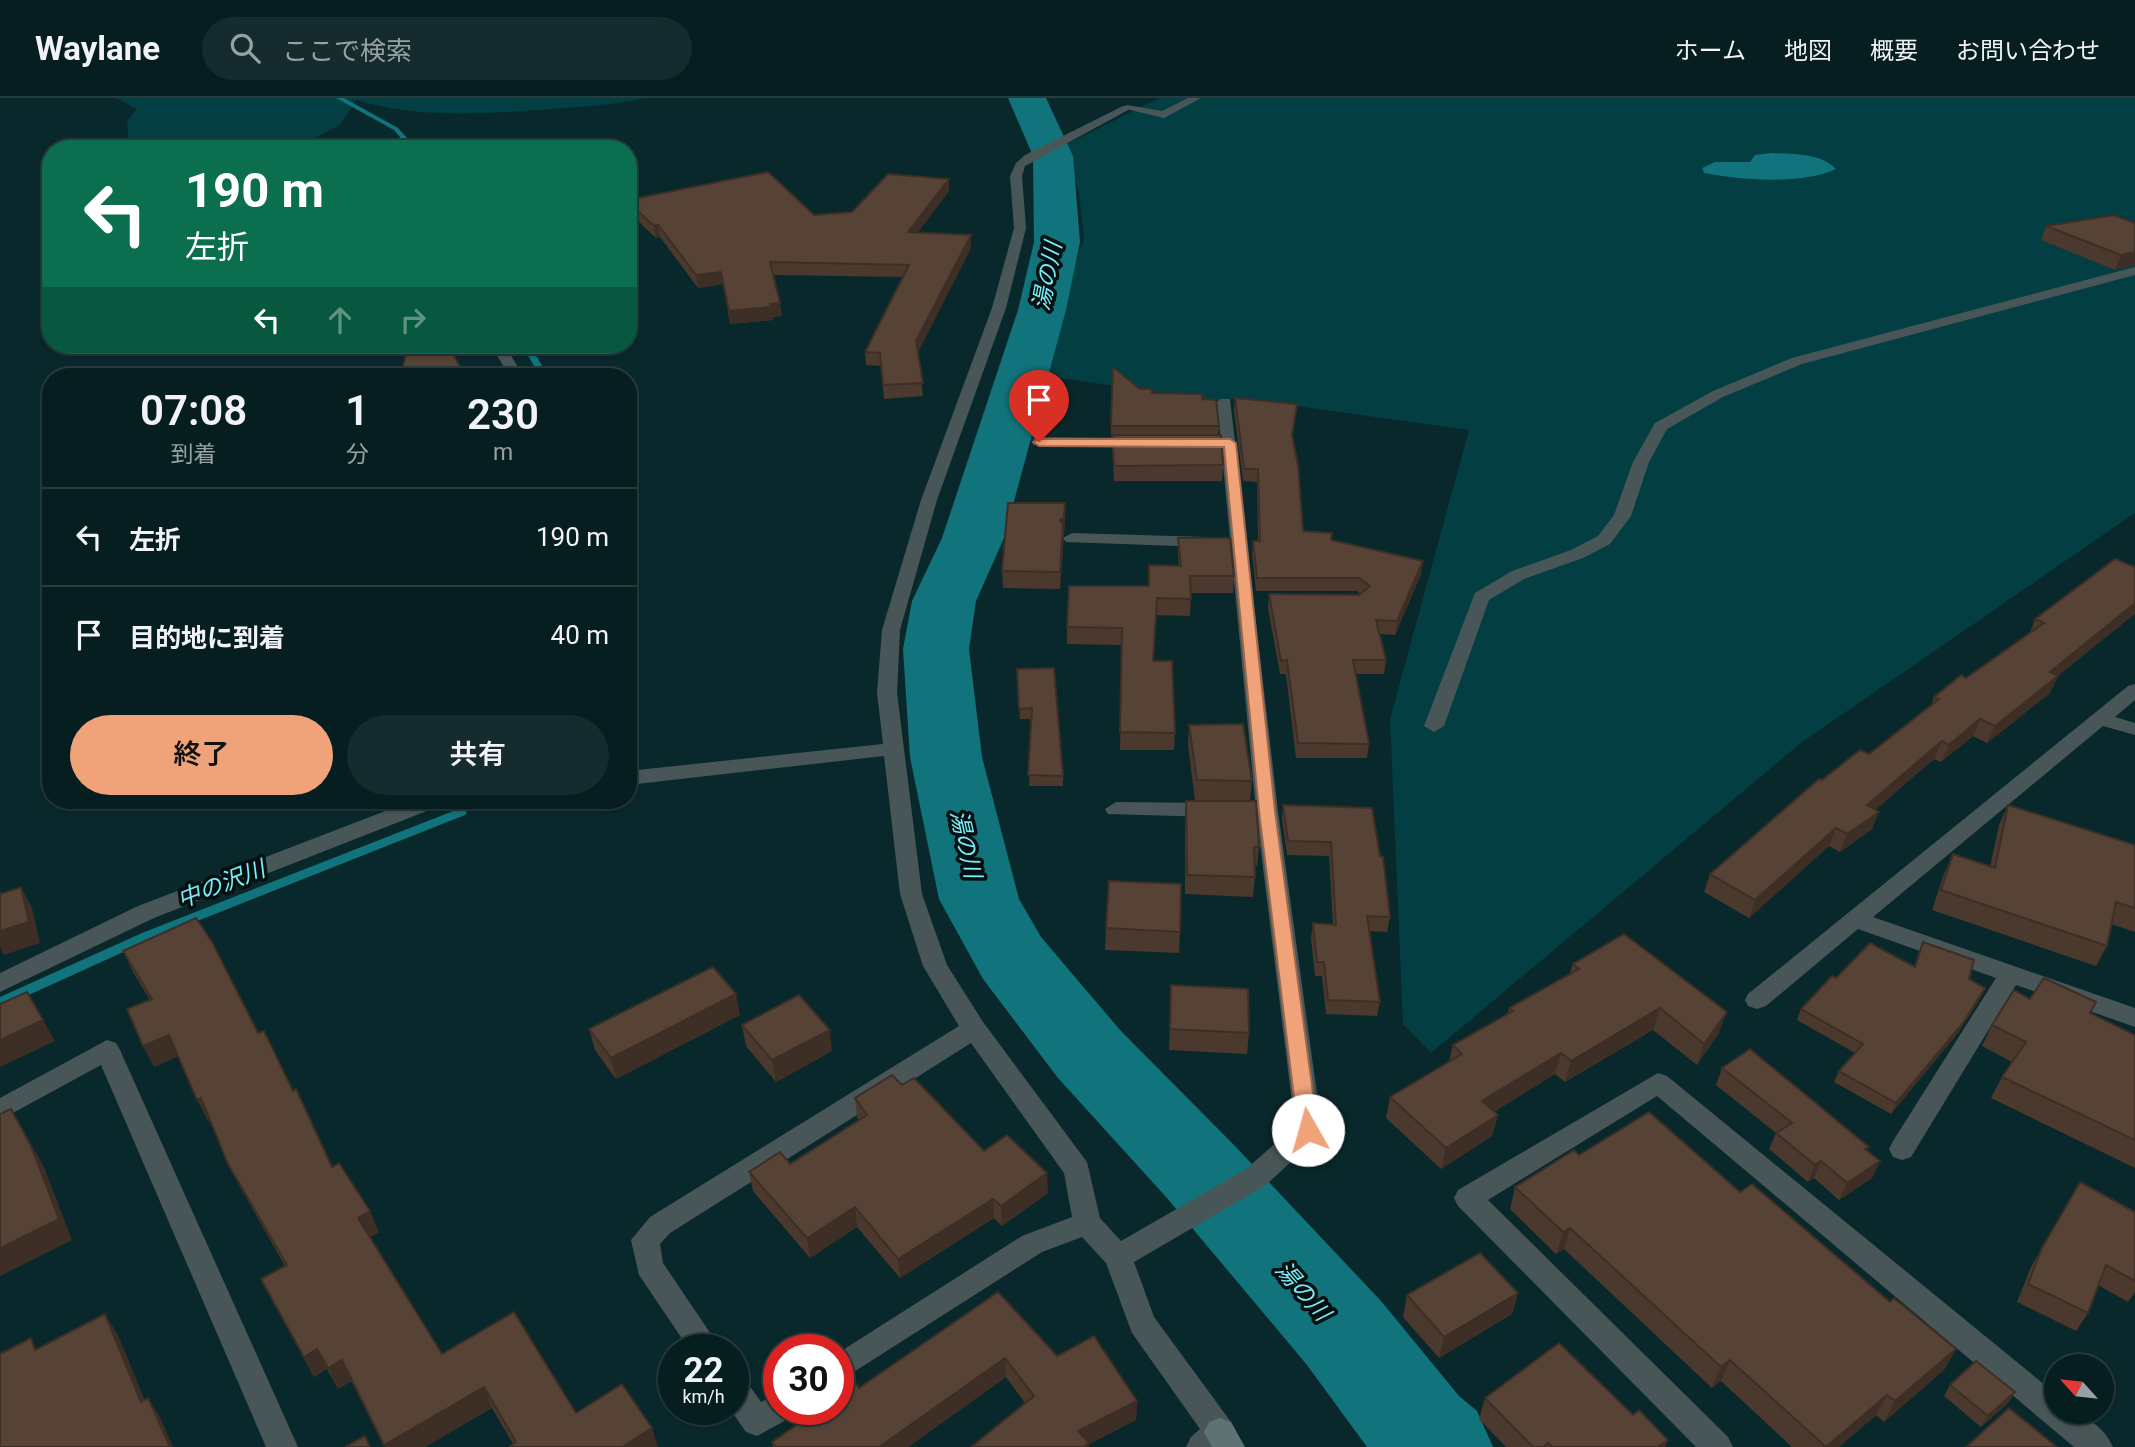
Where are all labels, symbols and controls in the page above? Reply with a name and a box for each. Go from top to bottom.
search box [202,17,692,80]
text: Waylane [35,29,160,68]
icon: search [226,29,264,67]
text: ここで検索 [282,36,412,66]
text: ホーム [1675,37,1746,65]
text: 地図 [1784,37,1832,65]
text: 概要 [1870,37,1918,65]
text: お問い合わせ [1956,37,2100,65]
text: 190 m [185,162,324,219]
icon: left [70,168,161,259]
text: 左折 [185,228,249,266]
water label: 湯の川 [1028,237,1068,313]
icon: left [248,301,286,339]
icon: ahead [321,301,359,339]
icon: right [394,301,432,339]
pin [1009,370,1069,442]
icon: arrive [1020,381,1058,419]
text: 07:08 [140,386,247,435]
text: 1 [345,386,369,435]
text: 230 [467,390,539,439]
text: m [493,439,513,466]
text: 到着 [171,441,217,468]
text: 分 [346,441,369,468]
icon: left [70,518,108,556]
text: 190 m [536,522,609,552]
text: 左折 [129,525,181,555]
icon: arrive [70,616,108,654]
text: 40 m [551,620,609,650]
text: 目的地に到着 [129,623,285,653]
button: 終了 [70,715,333,795]
button: 共有 [347,715,609,795]
water label: 湯の川 [945,807,987,884]
water label: 中の沢川 [173,854,272,914]
position arrow [1271,1093,1345,1167]
water label: 湯の川 [1270,1256,1337,1328]
speed limit sign: 30 [763,1334,854,1425]
text: 22 [683,1350,724,1391]
north arrow [2044,1354,2114,1424]
map controls [2044,1354,2114,1424]
text: km/h [682,1386,725,1407]

